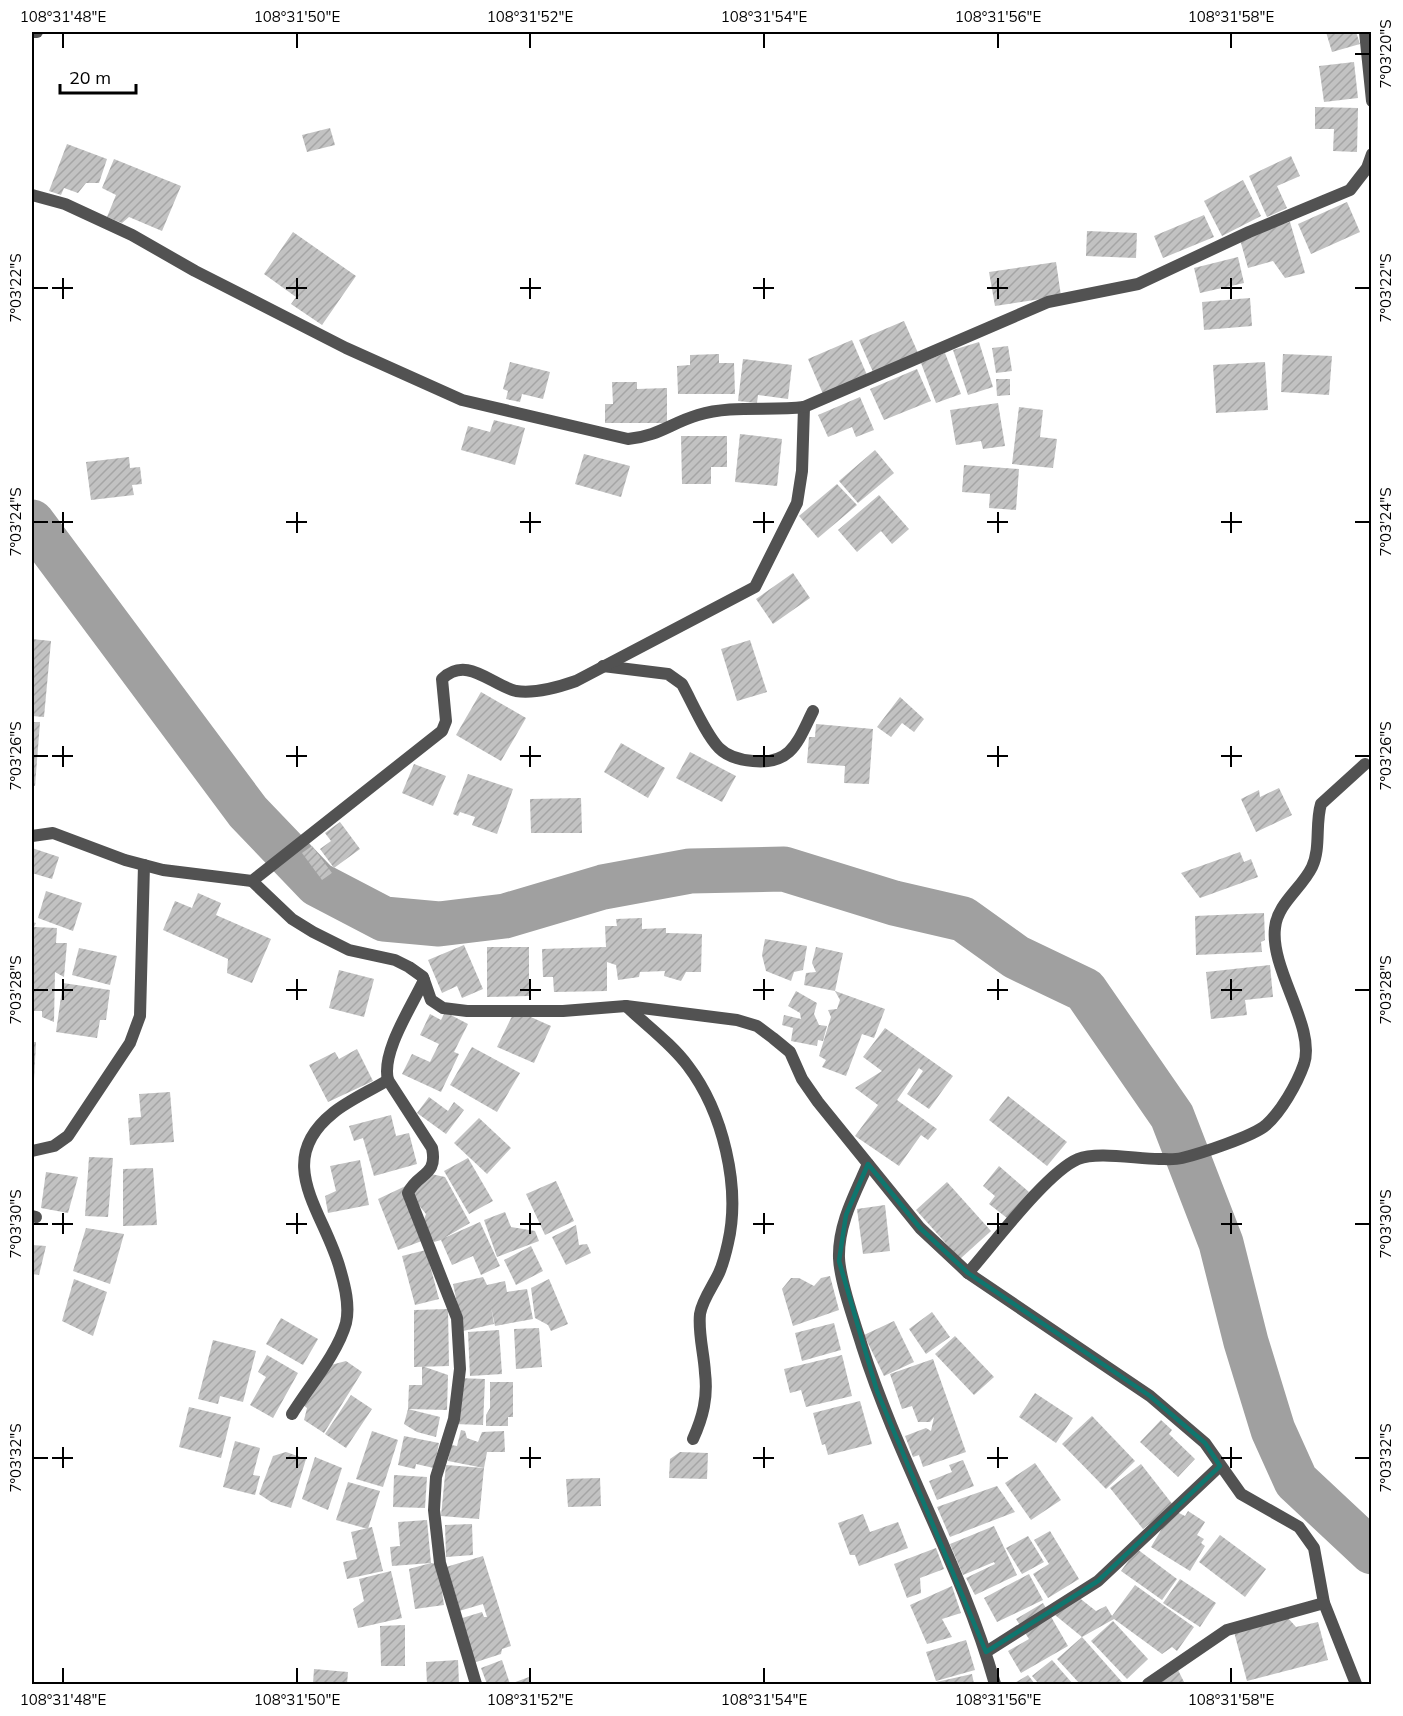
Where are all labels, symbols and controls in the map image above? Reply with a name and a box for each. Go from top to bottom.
text: 108°31'48"E [20,7,106,26]
text: 108°31'50"E [254,7,340,26]
text: 108°31'52"E [487,7,573,26]
text: 108°31'54"E [721,7,807,26]
text: 108°31'56"E [955,7,1041,26]
text: 108°31'58"E [1188,7,1274,26]
text: 7°03'20"S [1376,19,1395,89]
scale bar [60,57,136,95]
text: 20 m [69,66,111,89]
text: 7°03'22"S [6,253,25,323]
text: 7°03'22"S [1376,253,1395,323]
text: 7°03'24"S [6,487,25,557]
text: 7°03'24"S [1376,487,1395,557]
text: 7°03'26"S [6,721,25,791]
text: 7°03'26"S [1376,721,1395,791]
text: 7°03'28"S [6,955,25,1025]
text: 7°03'28"S [1376,955,1395,1025]
text: 7°03'30"S [6,1189,25,1259]
text: 7°03'30"S [1376,1189,1395,1259]
text: 7°03'32"S [6,1423,25,1493]
text: 7°03'32"S [1376,1423,1395,1493]
text: 108°31'48"E [20,1690,106,1709]
text: 108°31'50"E [254,1690,340,1709]
text: 108°31'52"E [487,1690,573,1709]
text: 108°31'54"E [721,1690,807,1709]
text: 108°31'56"E [955,1690,1041,1709]
text: 108°31'58"E [1188,1690,1274,1709]

